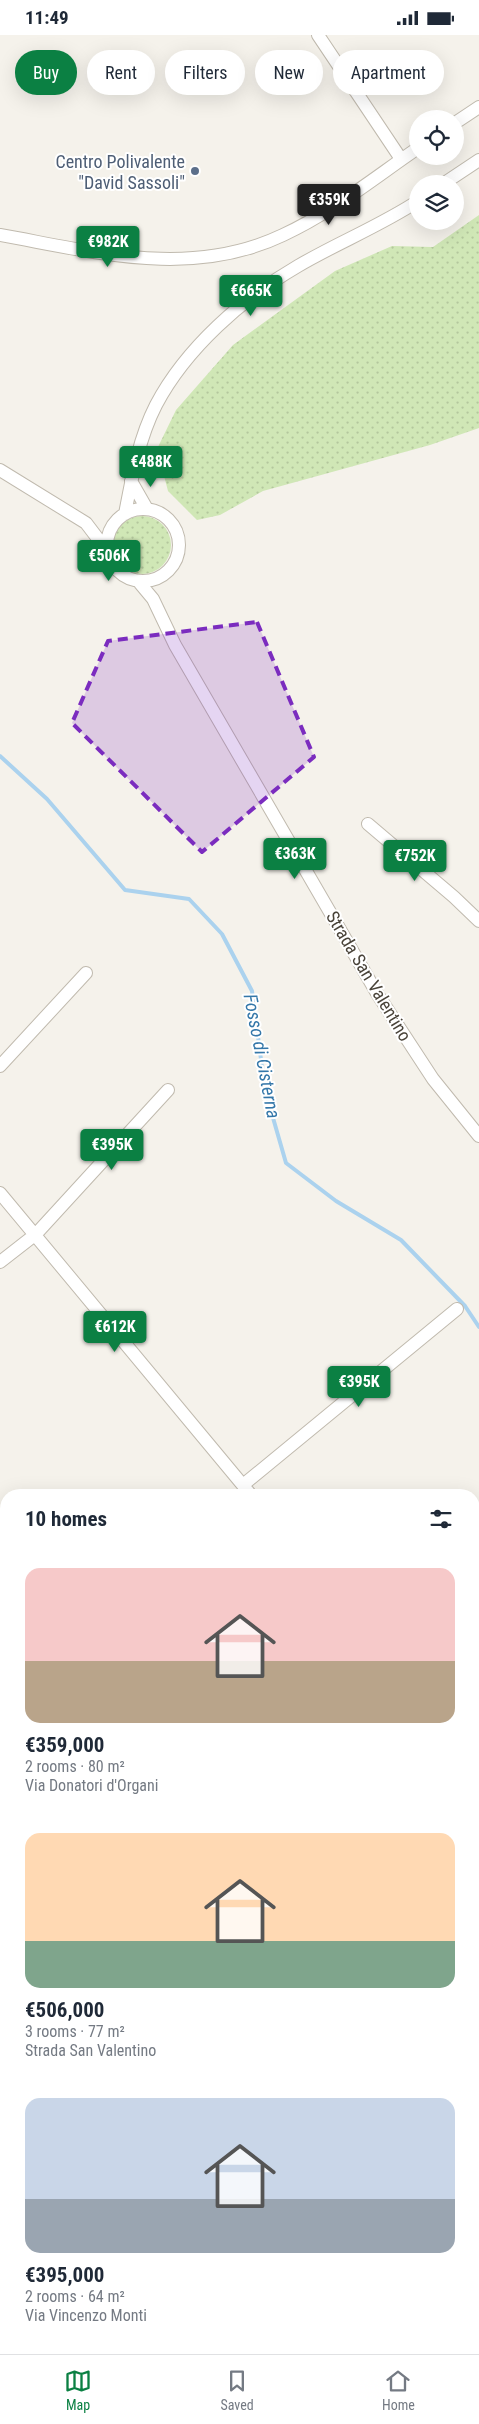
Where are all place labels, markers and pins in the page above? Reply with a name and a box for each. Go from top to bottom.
place label: Centro Polivalente "David Sassoli" [55,151,185,193]
marker: Centro Polivalente "David Sassoli" [189,165,201,177]
pin: €359K [294,183,364,226]
pin: €982K [73,225,143,268]
pin: €665K [216,275,286,317]
pin: €488K [116,445,186,488]
pin: €506K [74,539,144,582]
pin: €363K [260,837,330,880]
pin: €752K [380,839,450,882]
pin: €395K [77,1129,147,1171]
pin: €612K [80,1311,150,1353]
pin: €395K [324,1365,394,1408]

